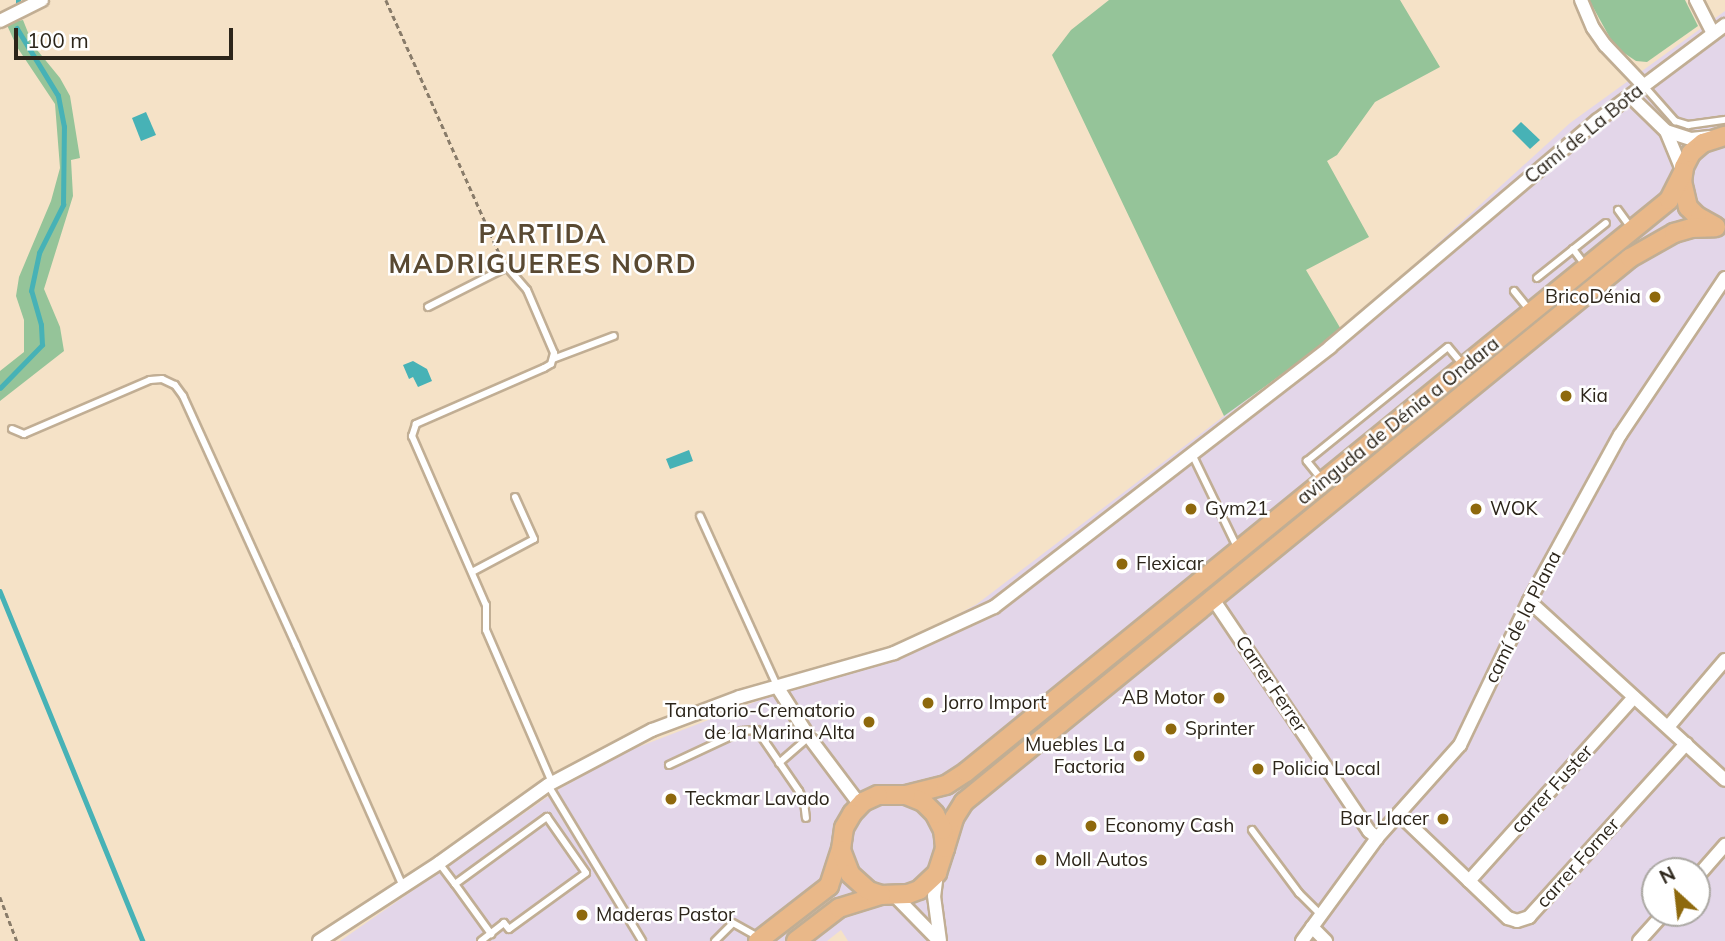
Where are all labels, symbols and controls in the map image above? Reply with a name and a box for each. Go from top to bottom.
scale bar [18,14,236,58]
text: 100 m [27,27,89,53]
street label: Camí de La Bota [1520,79,1648,189]
district label: PARTIDA MADRIGUERES NORD [390,218,696,280]
place label: BricoDénia [1545,286,1641,308]
marker: BricoDénia [1647,289,1663,305]
street label: avinguda de Dénia a Ondara [1292,332,1504,510]
place label: Kia [1580,385,1608,407]
marker: Kia [1558,388,1574,404]
place label: Gym21 [1205,498,1268,520]
place label: WOK [1490,498,1538,520]
marker: Gym21 [1183,501,1199,517]
marker: WOK [1468,501,1484,517]
street label: camí de la Plana [1480,547,1566,687]
place label: Flexicar [1136,553,1204,575]
marker: Flexicar [1114,556,1130,572]
street label: Carrer Ferrer [1230,631,1312,737]
place label: AB Motor [1122,687,1205,709]
marker: AB Motor [1211,690,1227,706]
place label: Jorro Import [942,692,1046,714]
marker: Jorro Import [920,695,936,711]
place label: Tanatorio-Crematorio de la Marina Alta [665,700,855,744]
marker: Tanatorio-Crematorio de la Marina Alta [861,714,877,730]
place label: Sprinter [1185,718,1255,740]
marker: Sprinter [1163,721,1179,737]
place label: Muebles La Factoria [1025,734,1125,778]
street label: carrer Fuster [1506,740,1598,838]
marker: Muebles La Factoria [1131,748,1147,764]
place label: Policia Local [1272,758,1380,780]
marker: Policia Local [1250,761,1266,777]
place label: Teckmar Lavado [685,788,830,810]
marker: Teckmar Lavado [663,791,679,807]
place label: Bar Llacer [1340,808,1429,830]
marker: Bar Llacer [1435,811,1451,827]
street label: carrer Forner [1532,813,1624,913]
place label: Economy Cash [1105,815,1234,837]
marker: Economy Cash [1083,818,1099,834]
place label: Moll Autos [1055,849,1148,871]
marker: Moll Autos [1033,852,1049,868]
north arrow [1641,857,1711,927]
text: N [1656,861,1679,889]
place label: Maderas Pastor [596,904,735,926]
marker: Maderas Pastor [574,907,590,923]

